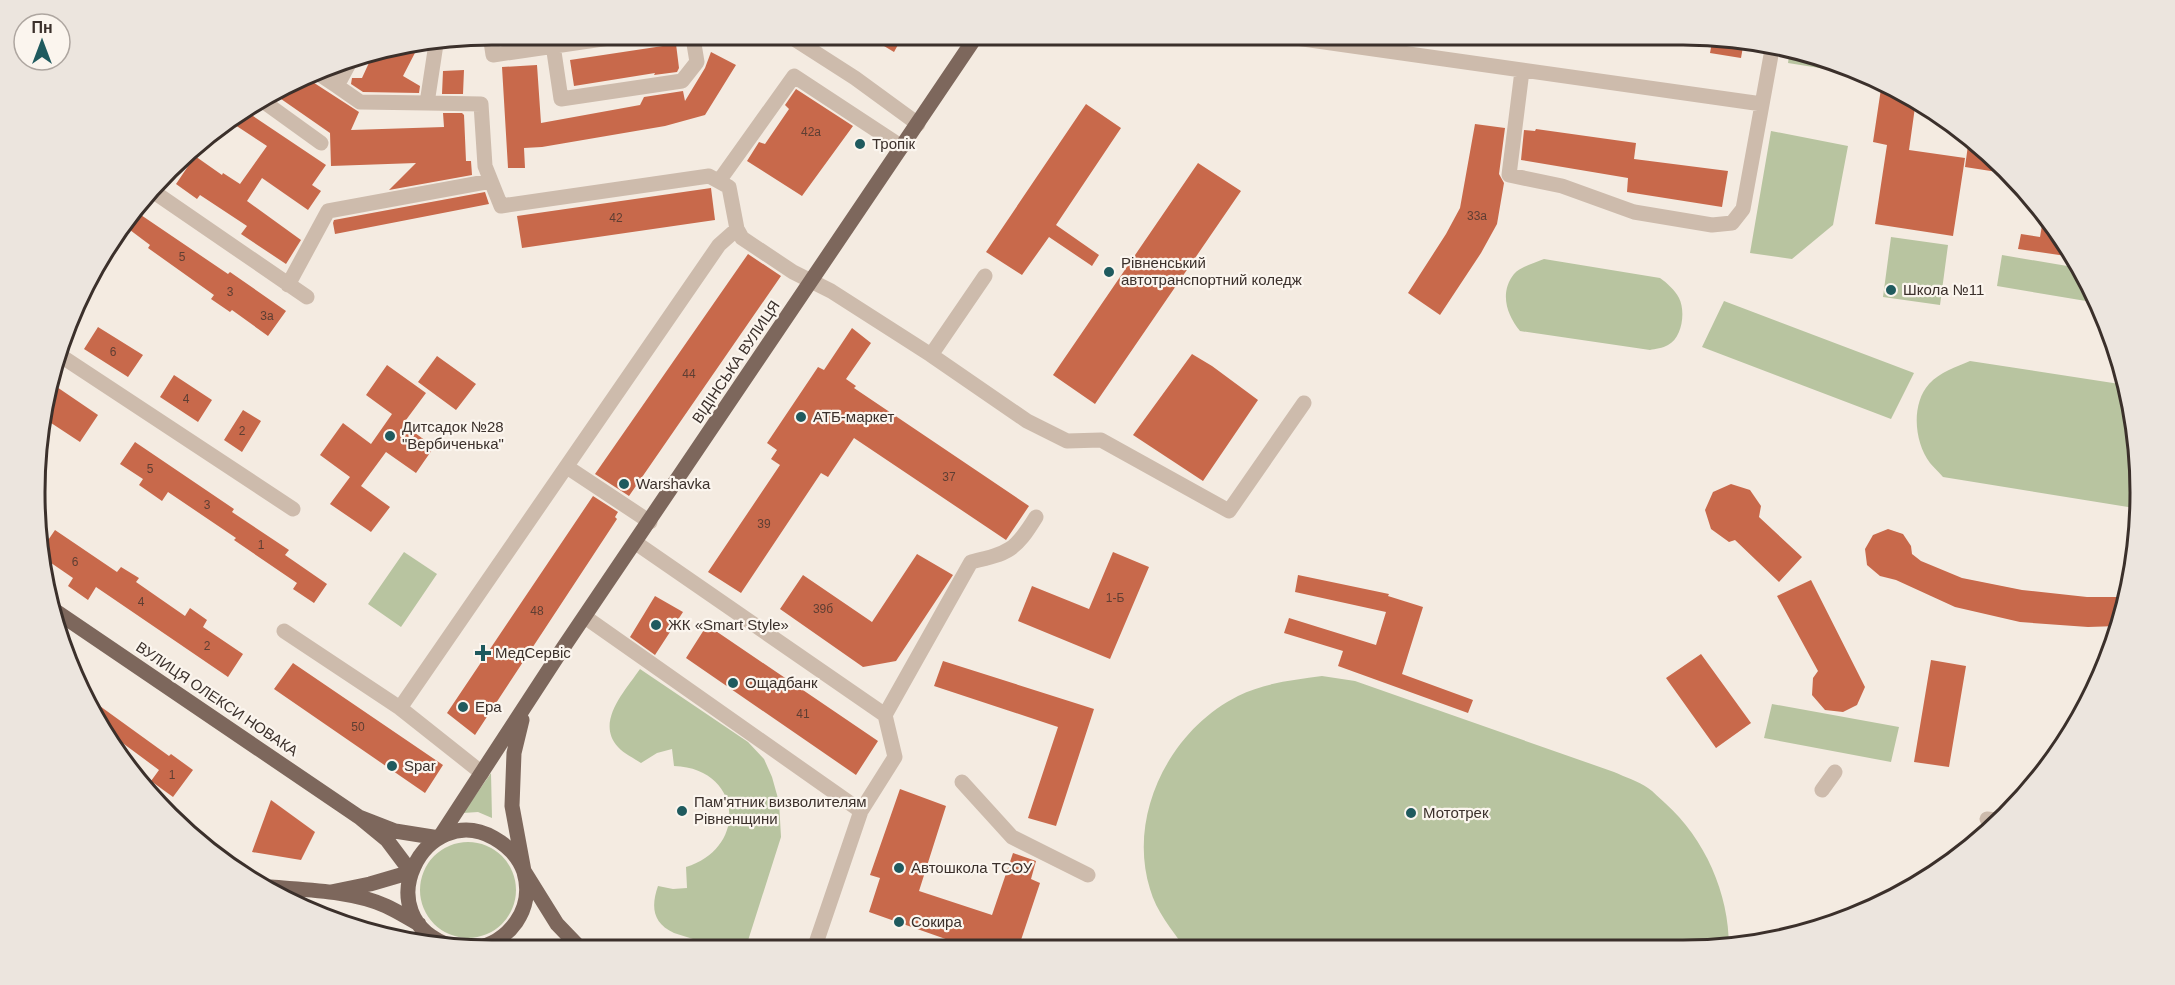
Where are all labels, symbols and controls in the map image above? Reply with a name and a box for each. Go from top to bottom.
north arrow [12,12,72,72]
text: Пн [31,19,53,36]
house number: 42а [801,125,821,139]
place label: Тропік [872,135,915,152]
marker: Тропік [853,137,867,151]
house number: 33а [1467,209,1487,223]
house number: 42 [609,211,623,225]
house number: 5 [179,250,186,264]
place label: Рівненський автотранспортний коледж [1121,254,1302,288]
marker: Рівненський автотранспортний коледж [1102,265,1116,279]
place label: Школа №11 [1903,281,1984,298]
marker: Школа №11 [1884,283,1898,297]
house number: 3 [227,285,234,299]
street label: ВІДІНСЬКА ВУЛИЦЯ [688,297,783,426]
house number: 3а [260,309,274,323]
house number: 6 [110,345,117,359]
house number: 44 [682,367,696,381]
house number: 4 [183,392,190,406]
place label: АТБ-маркет [813,408,894,425]
marker: АТБ-маркет [794,410,808,424]
place label: Дитсадок №28 "Вербиченька" [402,418,504,452]
house number: 2 [239,424,246,438]
marker: Дитсадок №28 "Вербиченька" [383,429,397,443]
house number: 5 [147,462,154,476]
house number: 37 [942,470,956,484]
place label: Warshavka [636,475,711,492]
marker: Warshavka [617,477,631,491]
house number: 3 [204,498,211,512]
house number: 39 [757,517,771,531]
house number: 1 [258,538,265,552]
house number: 6 [72,555,79,569]
house number: 1-Б [1106,591,1124,605]
house number: 4 [138,595,145,609]
house number: 39б [813,602,833,616]
house number: 48 [530,604,544,618]
place label: ЖК «Smart Style» [668,616,789,633]
marker: ЖК «Smart Style» [649,618,663,632]
street label: ВУЛИЦЯ ОЛЕКСИ НОВАКА [133,638,302,759]
house number: 2 [204,639,211,653]
place label: МедСервіс [495,644,571,661]
marker: МедСервіс [476,646,490,660]
place label: Ощадбанк [745,674,818,691]
marker: Ощадбанк [726,676,740,690]
place label: Ера [475,698,502,715]
marker: Ера [456,700,470,714]
house number: 41 [796,707,810,721]
house number: 50 [351,720,365,734]
place label: Spar [404,757,436,774]
marker: Spar [385,759,399,773]
house number: 1 [169,768,176,782]
place label: Пам'ятник визволителям Рівненщини [694,793,867,827]
marker: Пам'ятник визволителям Рівненщини [675,804,689,818]
place label: Мототрек [1423,804,1489,821]
marker: Мототрек [1404,806,1418,820]
place label: Автошкола ТСОУ [911,859,1033,876]
marker: Автошкола ТСОУ [892,861,906,875]
place label: Сокира [911,913,962,930]
marker: Сокира [892,915,906,929]

